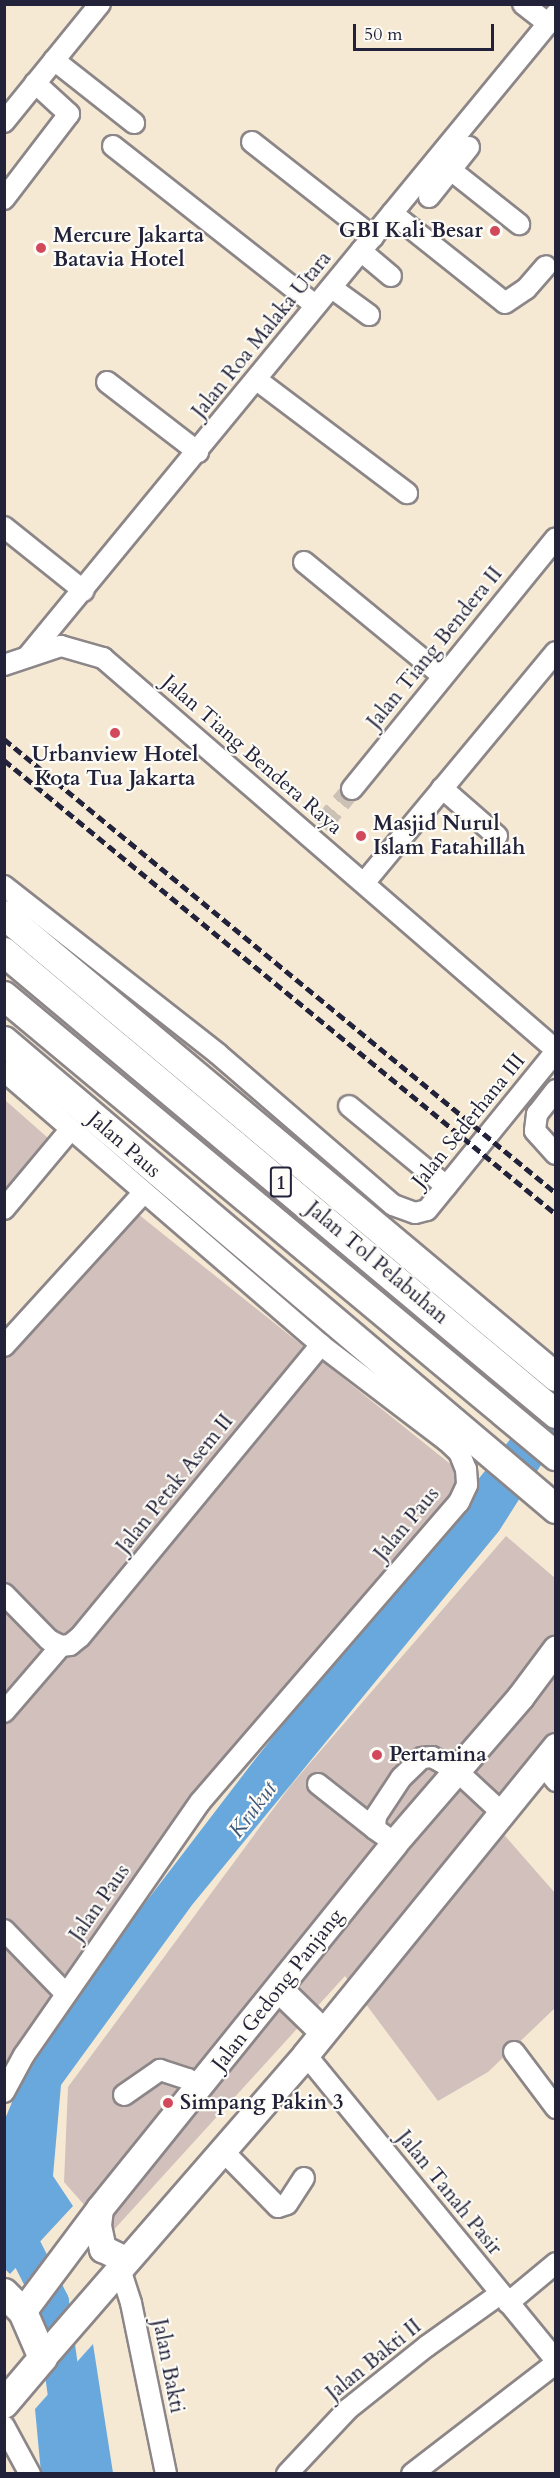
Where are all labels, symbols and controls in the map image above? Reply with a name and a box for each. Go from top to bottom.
scale bar [356,12,497,50]
text: 50 m [364,22,403,47]
place label: GBI Kali Besar [339,218,483,244]
place label: Mercure Jakarta Batavia Hotel [53,223,204,273]
marker: GBI Kali Besar [488,224,502,238]
marker: Mercure Jakarta Batavia Hotel [34,241,48,255]
street label: Jalan Roa Malaka Utara [187,246,337,424]
street label: Jalan Tiang Bendera II [362,562,508,734]
street label: Jalan Tiang Bendera Raya [157,670,347,840]
marker: Urbanview Hotel Kota Tua Jakarta [108,726,122,740]
place label: Urbanview Hotel Kota Tua Jakarta [32,742,198,792]
place label: Masjid Nurul Islam Fatahillah [373,811,525,861]
marker: Masjid Nurul Islam Fatahillah [354,829,368,843]
street label: Jalan Sederhana III [407,1049,531,1193]
street label: Jalan Paus [82,1107,166,1183]
road number: 1 [269,1165,293,1199]
street label: Jalan Tol Pelabuhan [301,1196,453,1330]
street label: Jalan Petak Asem II [111,1409,239,1559]
street label: Jalan Paus [369,1482,445,1566]
place label: Pertamina [389,1742,487,1768]
marker: Pertamina [370,1748,384,1762]
water label: Krukut [223,1777,283,1843]
street label: Jalan Paus [64,1860,136,1946]
street label: Jalan Gedong Panjang [207,1904,349,2076]
place label: Simpang Pakin 3 [180,2090,344,2116]
marker: Simpang Pakin 3 [161,2096,175,2110]
street label: Jalan Tanah Pasir [391,2126,507,2260]
street label: Jalan Bakti II [321,2314,427,2406]
street label: Jalan Bakti [147,2317,189,2415]

